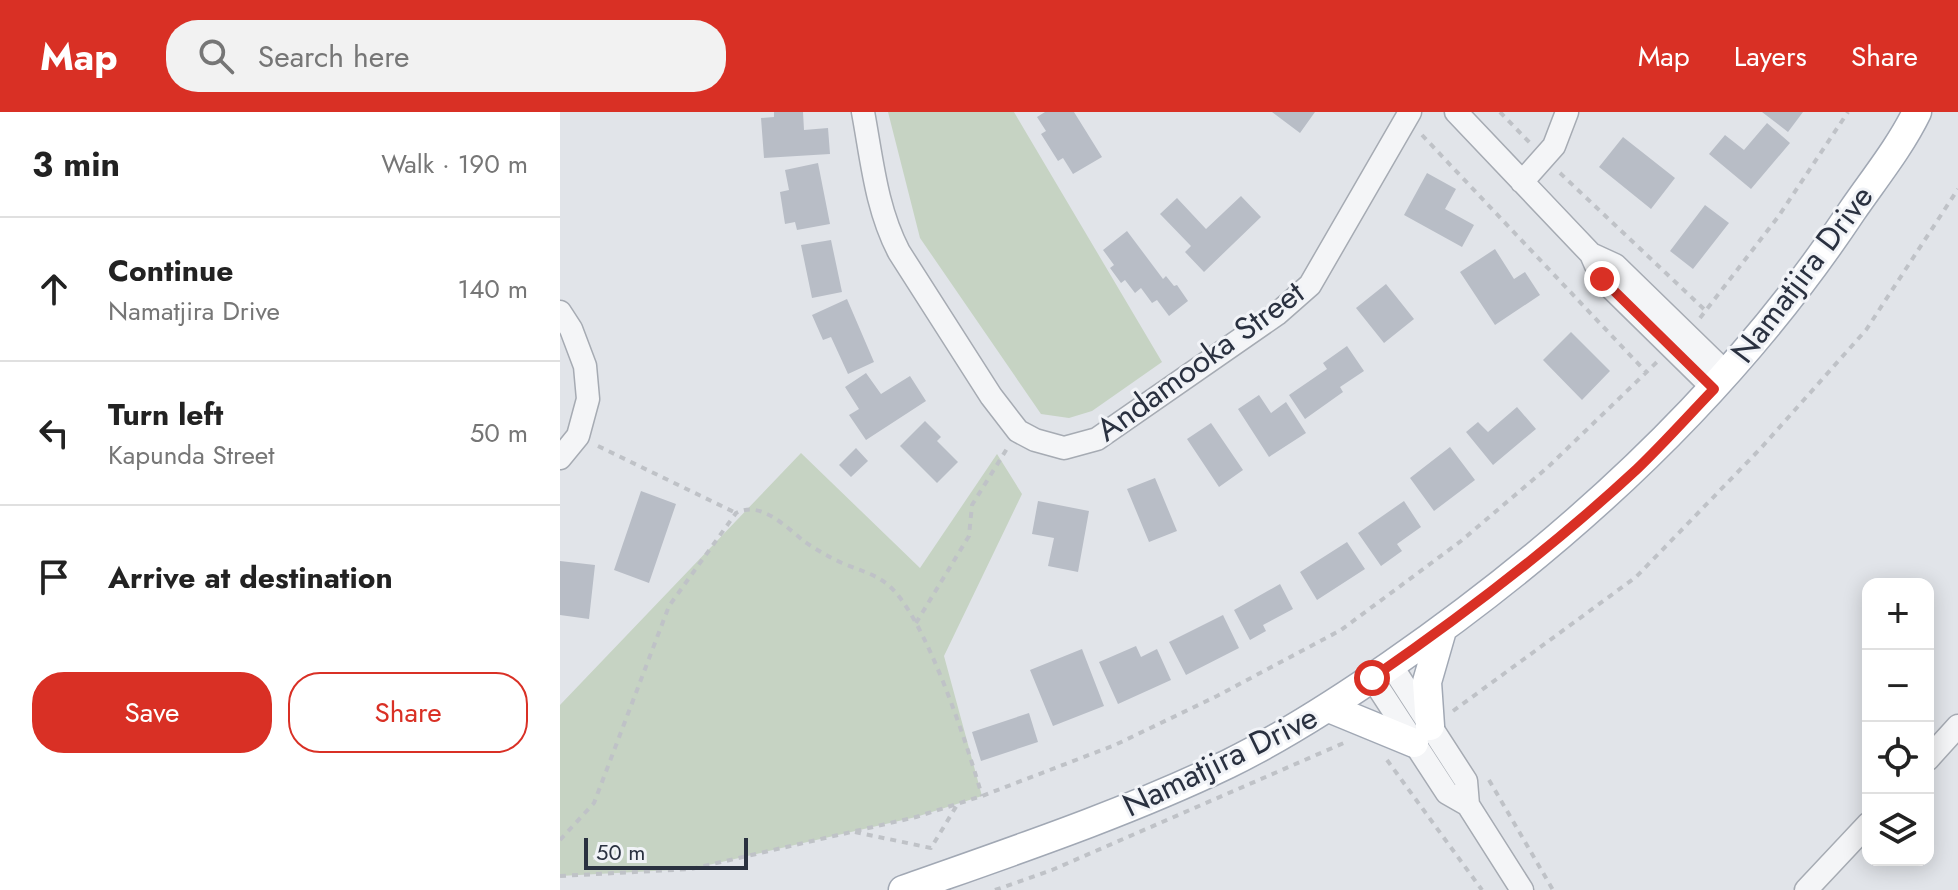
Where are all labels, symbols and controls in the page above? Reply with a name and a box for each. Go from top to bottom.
search box [166,20,726,92]
text: Map [40,29,118,84]
icon: search [194,34,238,78]
text: Search here [258,35,410,78]
text: Map [1638,36,1690,77]
text: Layers [1734,36,1807,77]
text: Share [1851,36,1918,77]
text: 3 min [32,140,120,189]
text: Walk · 190 m [381,145,528,183]
street label: Namatjira Drive [1720,176,1884,372]
text: Continue [108,249,234,292]
route end [1584,261,1620,297]
icon: ahead [32,267,76,311]
text: 140 m [457,270,528,308]
street label: Andamooka Street [1087,270,1314,452]
text: Namatjira Drive [108,292,280,330]
text: Turn left [108,393,223,436]
icon: left [32,411,76,455]
text: 50 m [470,414,528,452]
text: Kapunda Street [108,436,274,474]
icon: arrive [32,555,76,599]
text: Arrive at destination [108,556,393,599]
map controls [1862,578,1934,866]
button: + [1862,578,1934,650]
button: − [1862,650,1934,722]
route start [1354,660,1390,696]
button: Save [32,672,272,753]
button: Share [288,672,528,753]
street label: Namatjira Drive [1115,694,1325,828]
button: locate [1862,722,1934,794]
button: layers [1862,794,1934,866]
scale bar [584,834,748,870]
text: 50 m [596,836,645,868]

